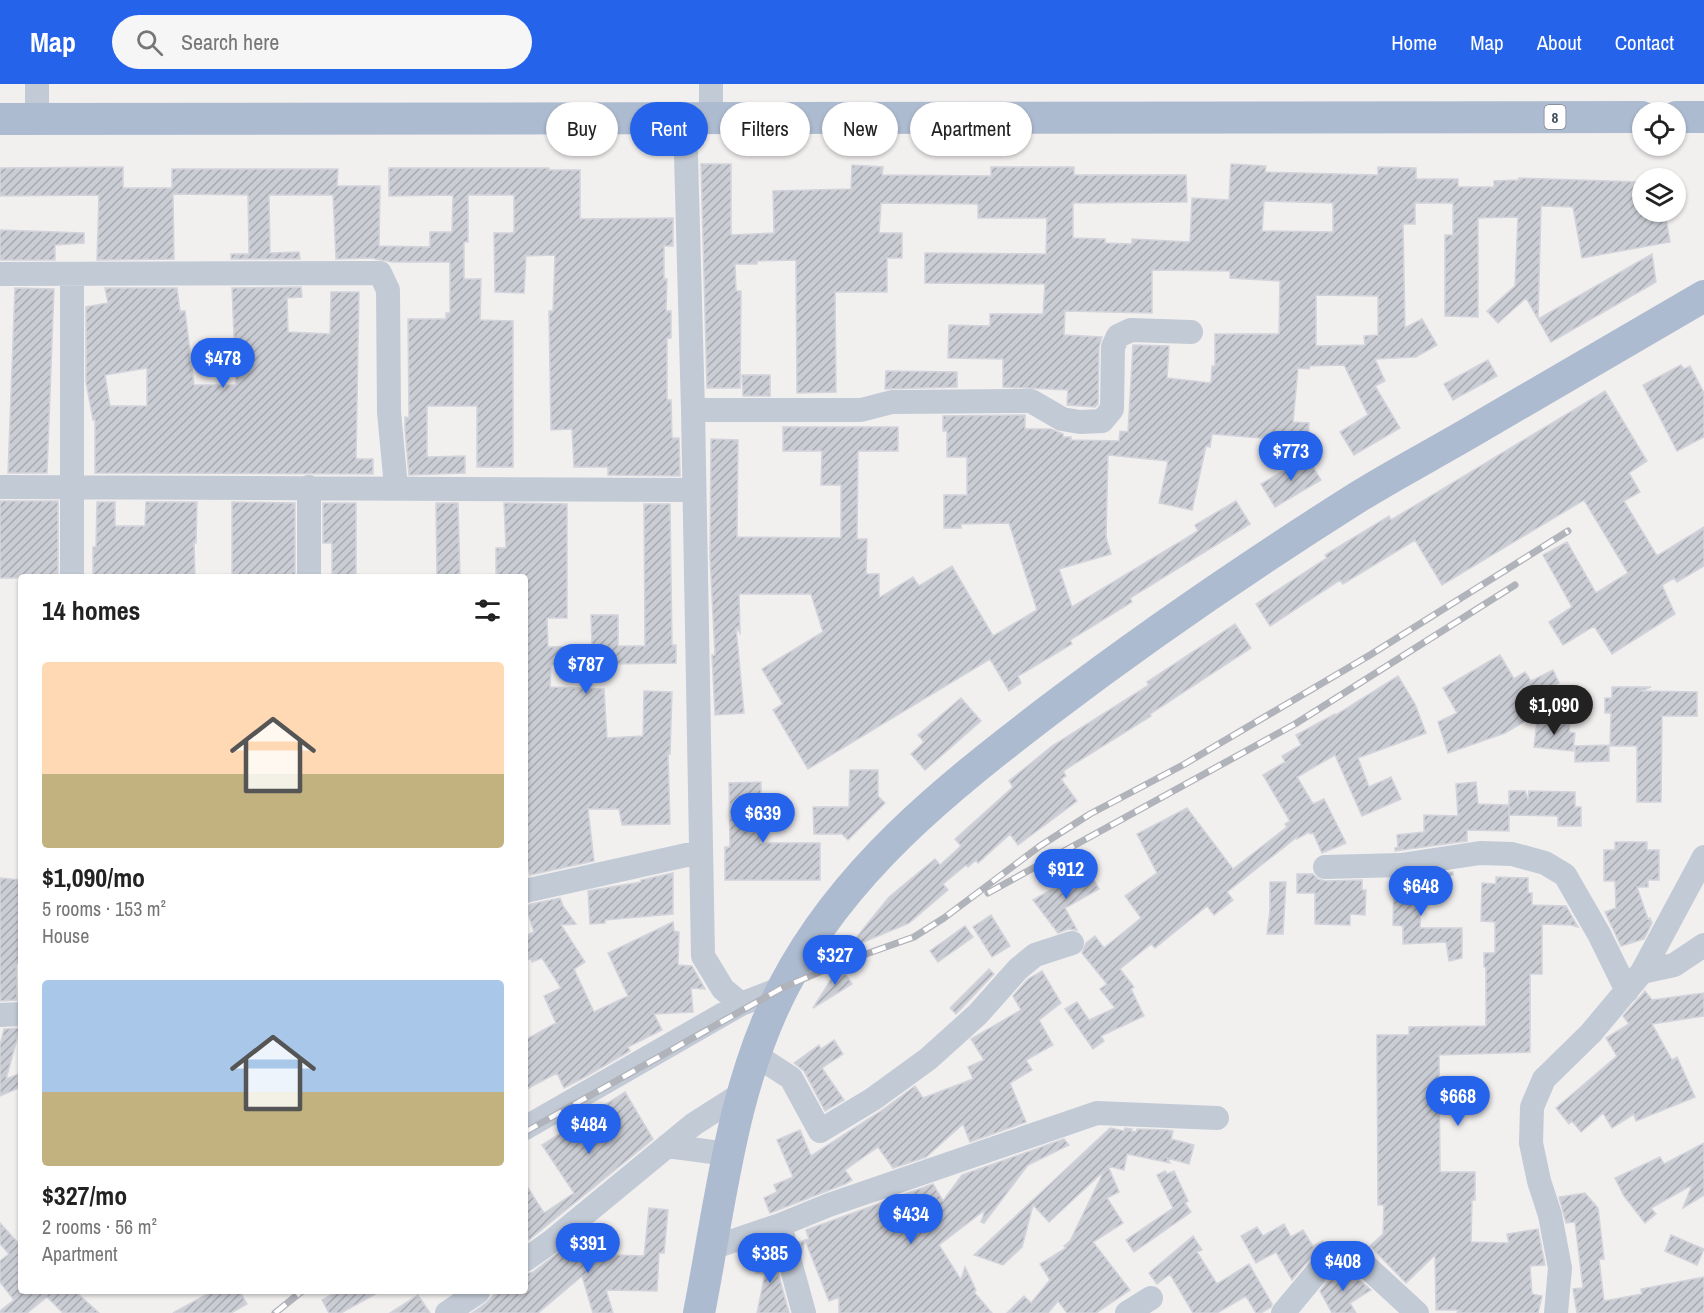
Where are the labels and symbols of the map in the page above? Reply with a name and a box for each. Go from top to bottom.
road number: 8 [1544,105,1566,129]
pin: $478 [187,338,259,389]
pin: $773 [1255,431,1327,482]
pin: $787 [550,644,622,695]
pin: $1,090 [1505,685,1603,736]
pin: $639 [727,793,799,844]
pin: $912 [1030,849,1102,900]
pin: $648 [1385,866,1457,917]
pin: $327 [799,935,871,986]
pin: $668 [1422,1076,1494,1127]
pin: $484 [553,1104,625,1155]
pin: $434 [875,1194,947,1245]
pin: $391 [552,1223,624,1274]
pin: $385 [734,1233,806,1284]
pin: $408 [1307,1241,1379,1292]

